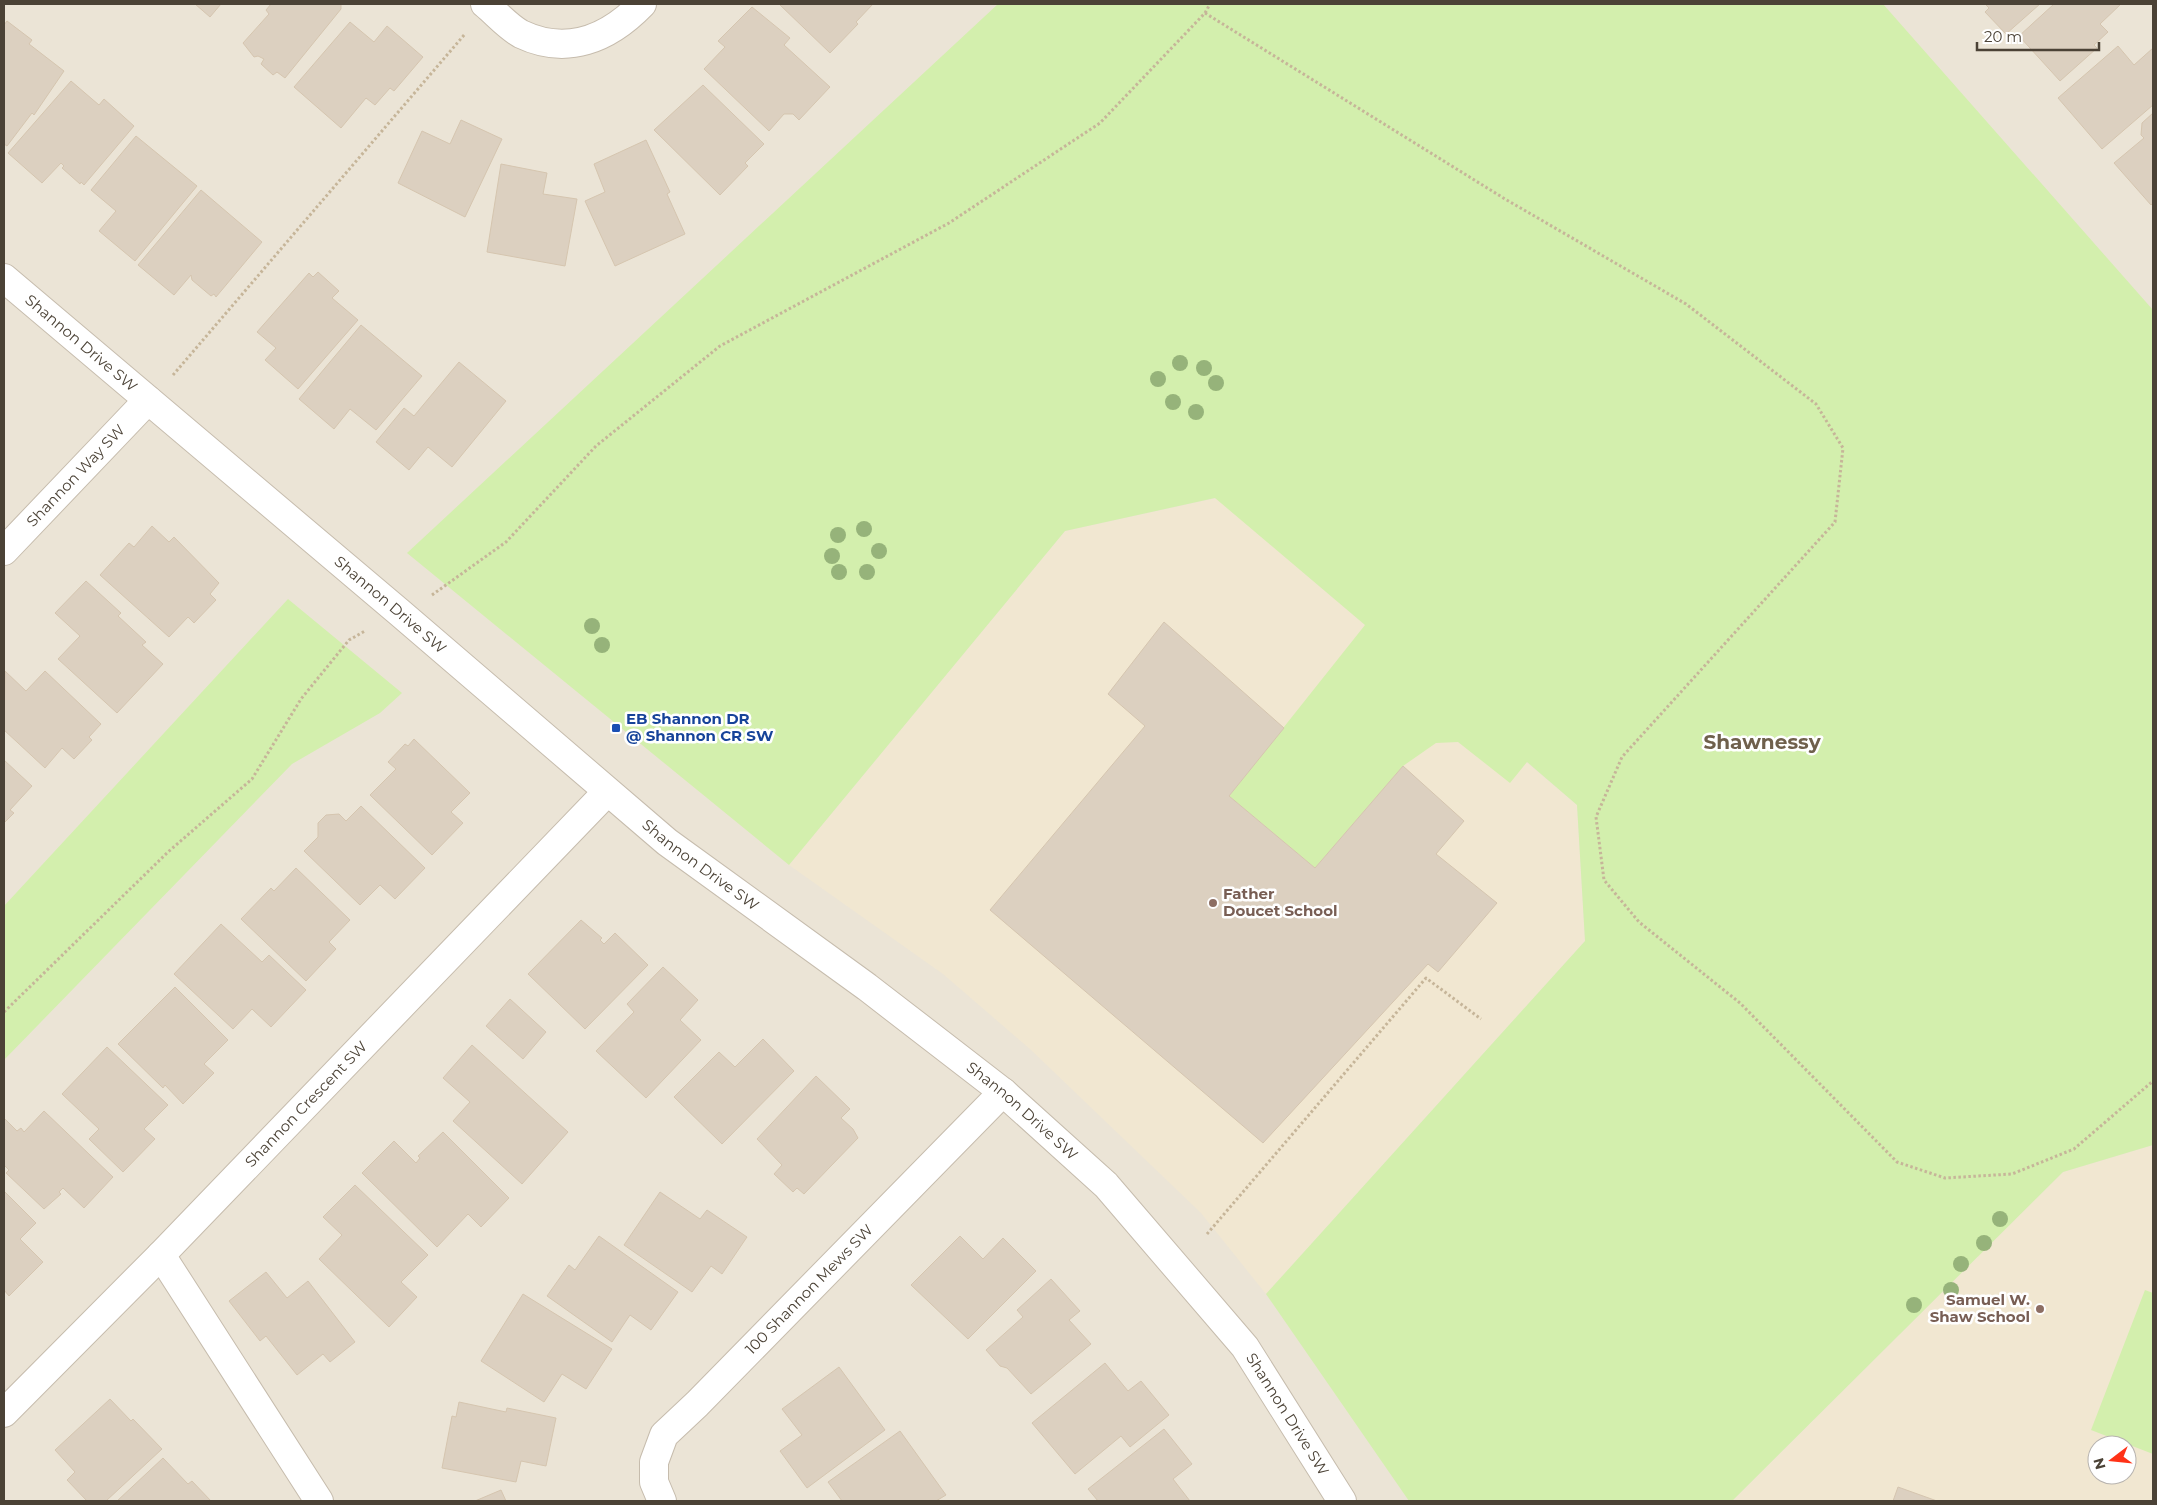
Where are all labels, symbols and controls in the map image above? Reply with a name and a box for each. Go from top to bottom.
scale bar [1977,20,2100,52]
text: 20 m [1984,27,2022,46]
street label: Shannon Drive SW [21,290,142,396]
street label: Shannon Way SW [22,420,129,531]
street label: Shannon Drive SW [331,552,451,658]
place label: EB Shannon DR @ Shannon CR SW [626,709,774,745]
marker: EB Shannon DR @ Shannon CR SW [610,722,622,734]
district label: Shawnessy [1703,730,1822,754]
street label: Shannon Drive SW [638,815,763,915]
place label: Father Doucet School [1223,884,1338,920]
marker: Father Doucet School [1207,897,1219,909]
street label: Shannon Crescent SW [241,1037,371,1171]
street label: Shannon Drive SW [963,1057,1082,1164]
street label: 100 Shannon Mews SW [741,1220,877,1358]
place label: Samuel W. Shaw School [1930,1290,2030,1326]
marker: Samuel W. Shaw School [2034,1303,2046,1315]
street label: Shannon Drive SW [1242,1349,1334,1479]
north arrow [2087,1435,2137,1485]
text: N [2089,1456,2110,1472]

